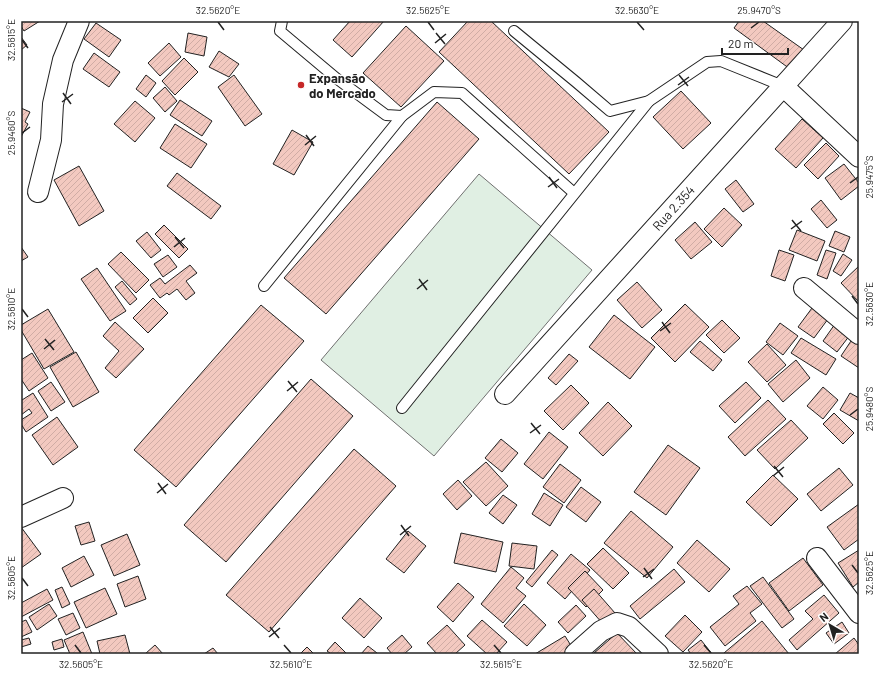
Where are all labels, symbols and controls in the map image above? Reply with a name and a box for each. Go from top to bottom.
text: 32.5620°E [196,4,240,16]
text: 32.5625°E [406,4,450,16]
text: 32.5630°E [615,4,659,16]
text: 25.9470°S [737,4,781,16]
text: 32.5615°E [5,19,17,61]
scale bar [722,30,788,56]
text: 20 m [728,36,754,50]
place label: Expansão do Mercado [309,70,376,101]
marker: Expansão do Mercado [296,80,306,90]
text: 25.9460°S [5,111,17,155]
text: 25.9475°S [863,155,875,199]
street label: Rua 2.354 [649,182,698,234]
text: 32.5630°E [863,282,875,326]
text: 32.5610°E [5,288,17,330]
text: 25.9480°S [863,387,875,431]
text: 32.5625°E [863,551,875,595]
text: 32.5605°E [5,556,17,600]
north arrow [810,605,850,645]
text: N [817,609,830,624]
text: 32.5605°E [59,658,103,670]
text: 32.5610°E [270,658,312,670]
text: 32.5615°E [480,658,522,670]
text: 32.5620°E [689,658,733,670]

